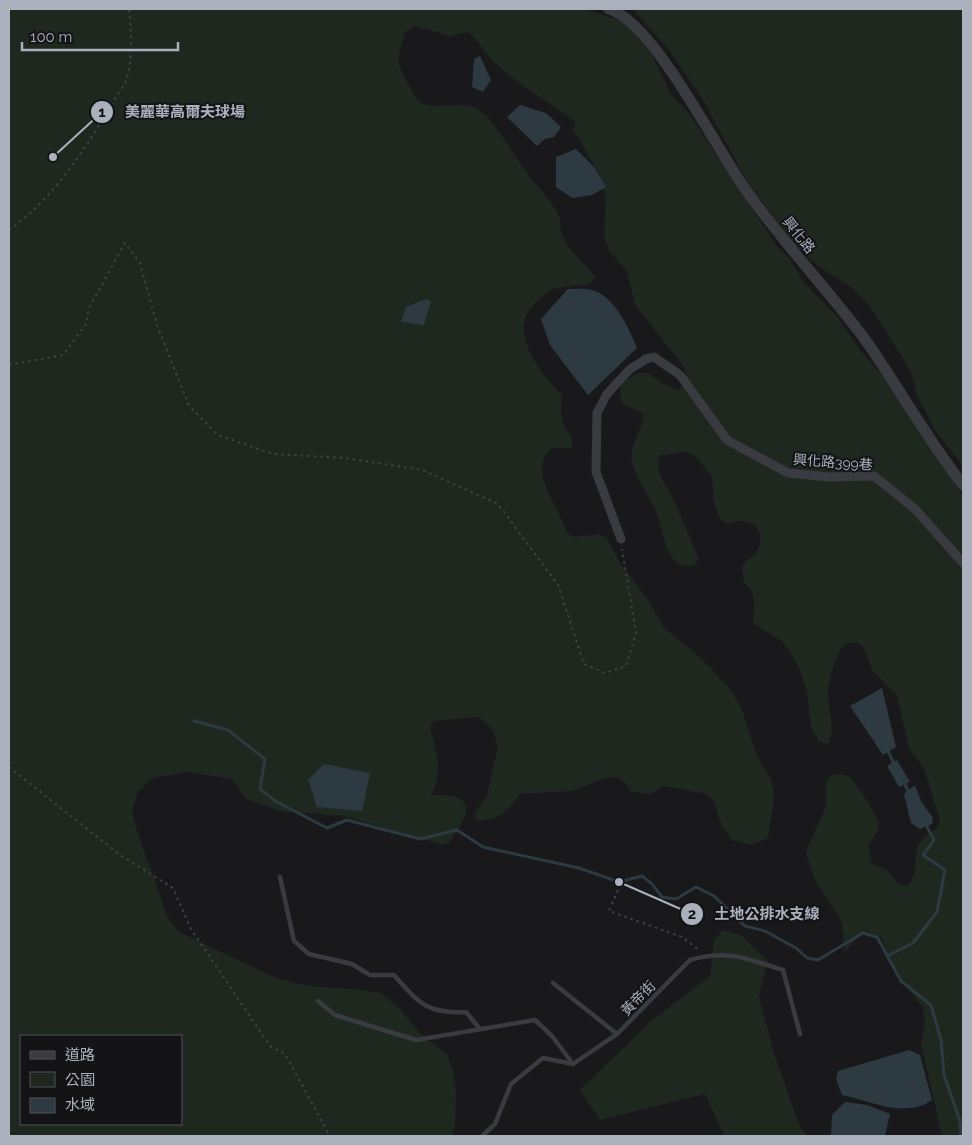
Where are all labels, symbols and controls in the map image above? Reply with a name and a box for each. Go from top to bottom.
scale bar [22,20,179,52]
text: 100 m [30,28,72,46]
callout: 美麗華高爾夫球場 [90,97,255,127]
text: 1 [98,103,106,121]
text: 美麗華高爾夫球場 [125,103,245,121]
street label: 興化路 [780,214,818,256]
street label: 興化路399巷 [793,451,873,473]
callout: 土地公排水支線 [680,899,830,929]
text: 2 [688,905,696,923]
text: 土地公排水支線 [714,905,820,923]
street label: 黃帝街 [617,977,659,1019]
legend [20,1035,182,1125]
text: 道路 [65,1046,95,1064]
text: 公園 [65,1071,95,1089]
text: 水域 [65,1096,95,1114]

